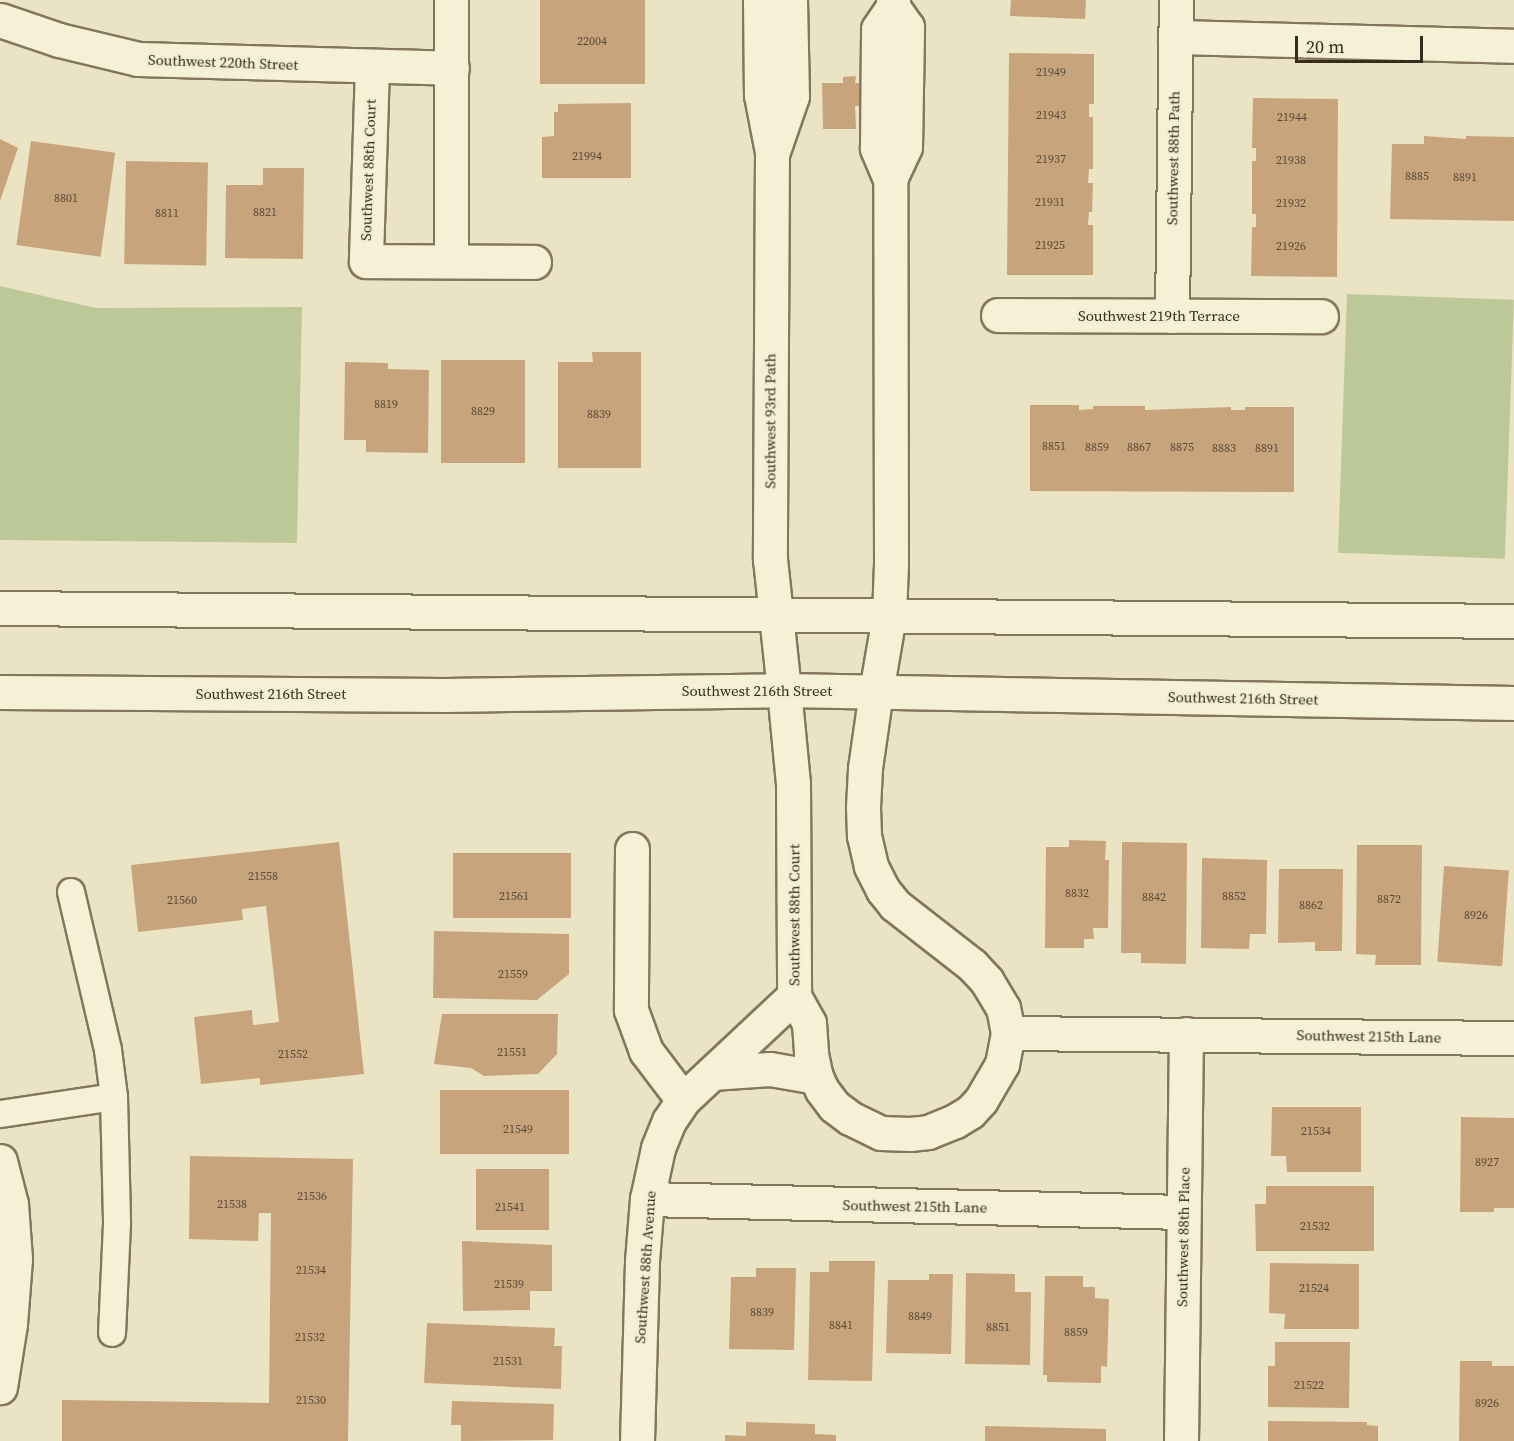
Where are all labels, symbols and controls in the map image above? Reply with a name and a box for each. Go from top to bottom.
scale bar [1298,24,1426,62]
text: 20 m [1306,34,1344,59]
house number: 22004 [577,35,607,49]
street label: Southwest 220th Street [148,50,298,74]
house number: 21949 [1036,66,1066,80]
street label: Southwest 88th Path [1163,91,1183,225]
street label: Southwest 88th Court [357,99,379,241]
house number: 21943 [1036,109,1066,123]
house number: 21944 [1277,111,1307,125]
house number: 21994 [572,150,602,164]
house number: 21937 [1036,153,1066,167]
house number: 21938 [1276,154,1306,168]
house number: 8885 [1405,170,1429,184]
house number: 8891 [1453,171,1477,185]
house number: 8801 [54,192,78,206]
house number: 21931 [1035,196,1065,210]
house number: 21932 [1276,197,1306,211]
house number: 8821 [253,206,277,220]
house number: 8811 [155,207,179,221]
house number: 21925 [1035,239,1065,253]
house number: 21926 [1276,240,1306,254]
street label: Southwest 219th Terrace [1078,307,1240,325]
street label: Southwest 93rd Path [761,353,779,489]
house number: 8819 [374,398,398,412]
house number: 8829 [471,405,495,419]
house number: 8839 [587,408,611,422]
house number: 8851 [1042,440,1066,454]
house number: 8859 [1085,441,1109,455]
house number: 8867 [1127,441,1151,455]
house number: 8875 [1170,441,1194,455]
house number: 8883 [1212,442,1236,456]
house number: 8891 [1255,442,1279,456]
street label: Southwest 216th Street [682,682,832,700]
street label: Southwest 216th Street [196,685,346,703]
street label: Southwest 216th Street [1168,688,1318,708]
street label: Southwest 88th Court [785,844,803,986]
house number: 21558 [248,870,278,884]
house number: 8832 [1065,887,1089,901]
house number: 21561 [499,890,529,904]
house number: 8852 [1222,890,1246,904]
house number: 8842 [1142,891,1166,905]
house number: 8872 [1377,893,1401,907]
house number: 21560 [167,894,197,908]
house number: 8862 [1299,899,1323,913]
house number: 8926 [1464,909,1488,923]
house number: 21559 [498,968,528,982]
street label: Southwest 215th Lane [1296,1026,1442,1046]
house number: 21551 [497,1046,527,1060]
house number: 21552 [278,1048,308,1062]
house number: 21549 [503,1123,533,1137]
house number: 21534 [1301,1125,1331,1139]
house number: 8927 [1475,1156,1499,1170]
street label: Southwest 88th Place [1173,1167,1193,1307]
house number: 21536 [297,1190,327,1204]
street label: Southwest 88th Avenue [631,1190,659,1344]
street label: Southwest 215th Lane [842,1196,988,1216]
house number: 21538 [217,1198,247,1212]
house number: 21541 [495,1201,525,1215]
house number: 21532 [1300,1220,1330,1234]
house number: 21534 [296,1264,326,1278]
house number: 21539 [494,1278,524,1292]
house number: 21524 [1299,1282,1329,1296]
house number: 8839 [750,1306,774,1320]
house number: 8849 [908,1310,932,1324]
house number: 8841 [829,1319,853,1333]
house number: 8851 [986,1321,1010,1335]
house number: 8859 [1064,1326,1088,1340]
house number: 21532 [295,1331,325,1345]
house number: 21531 [493,1355,523,1369]
house number: 21522 [1294,1379,1324,1393]
house number: 21530 [296,1394,326,1408]
house number: 8926 [1475,1397,1499,1411]

